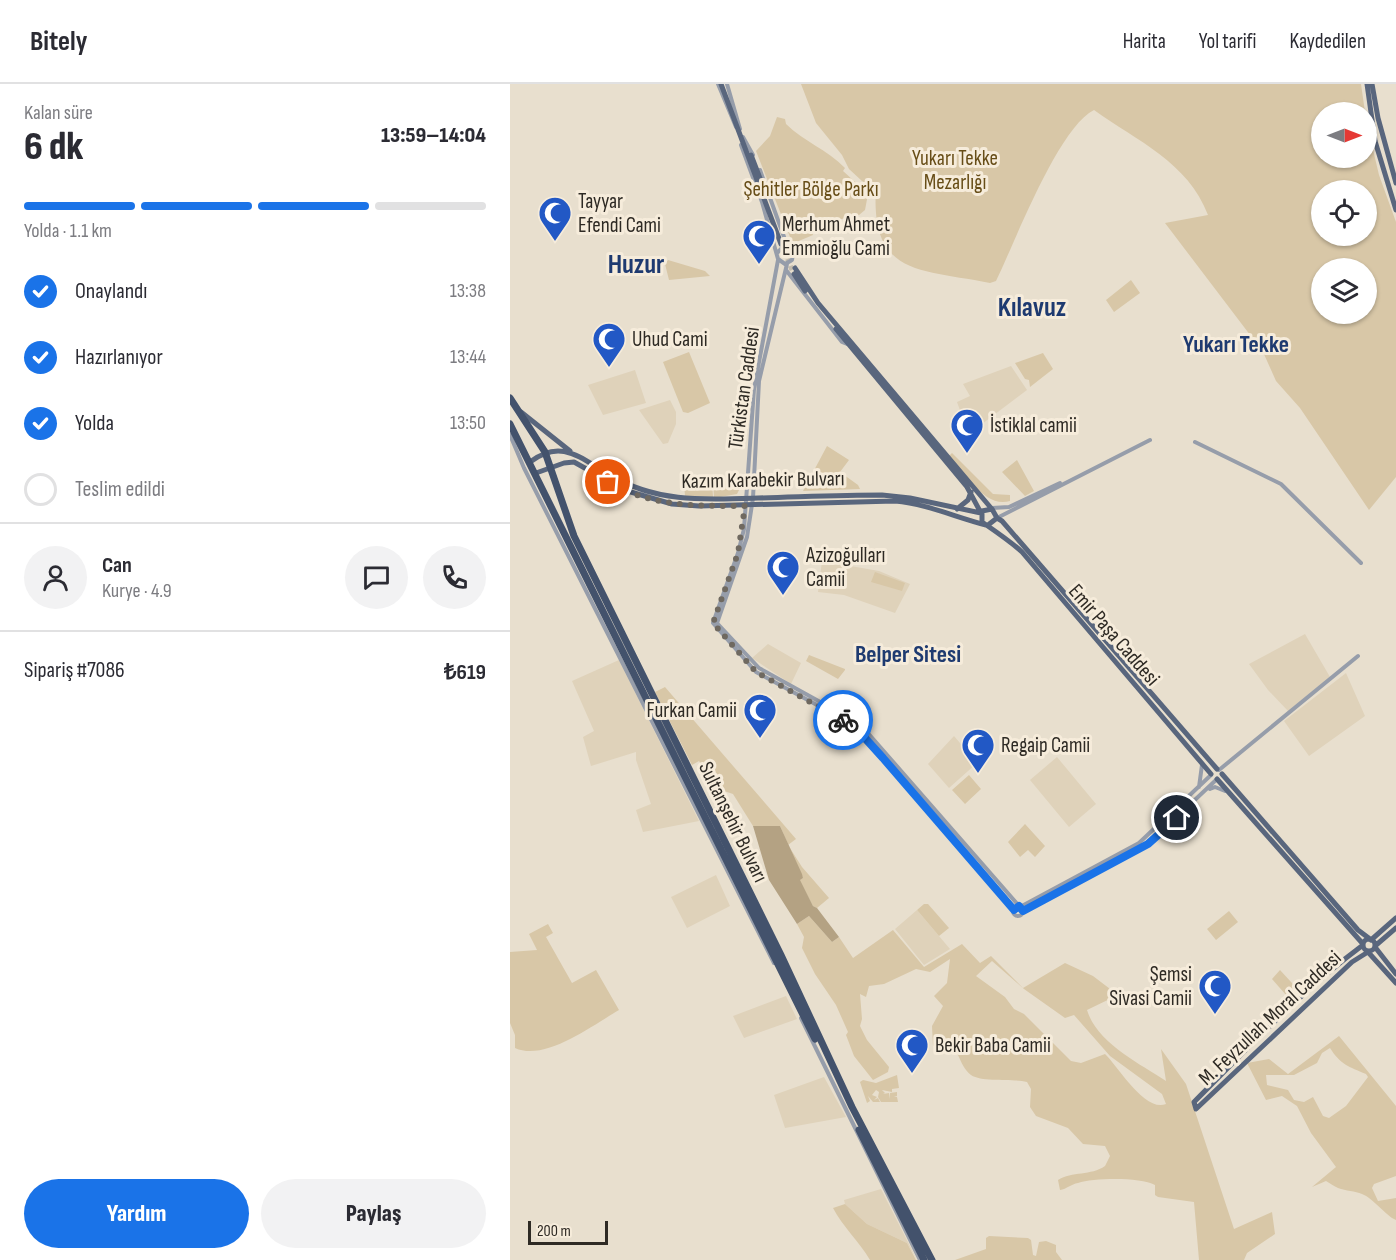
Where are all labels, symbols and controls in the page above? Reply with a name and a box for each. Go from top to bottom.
text: Bitely [30,25,87,58]
text: Harita [1123,29,1166,54]
text: Yol tarifi [1199,29,1257,54]
text: Kaydedilen [1290,29,1366,54]
text: Kalan süre [24,101,93,125]
north arrow [1311,102,1377,168]
map controls [1311,102,1377,324]
text: 13:59–14:04 [381,122,486,149]
text: 6 dk [24,124,83,171]
park label: Yukarı Tekke Mezarlığı [912,146,998,195]
park label: Şehitler Bölge Parkı [743,177,879,202]
button: locate [1311,180,1377,246]
place label: Tayyar Efendi Cami [578,189,661,238]
mosque icon: Tayyar Efendi Cami [537,195,573,242]
place label: Merhum Ahmet Emmioğlu Cami [782,212,890,261]
mosque icon: Merhum Ahmet Emmioğlu Cami [741,218,777,265]
text: Yolda · 1.1 km [24,219,112,243]
district label: Huzur [608,249,664,281]
button: layers [1311,258,1377,324]
icon: check [24,275,57,308]
text: Onaylandı [75,278,147,305]
text: 13:38 [450,279,486,303]
district label: Kılavuz [998,292,1066,324]
mosque icon: Uhud Cami [591,321,627,368]
street label: Türkistan Caddesi [723,325,765,451]
place label: Uhud Cami [632,327,708,352]
district label: Yukarı Tekke [1183,330,1289,359]
icon: check [24,341,57,374]
text: Hazırlanıyor [75,344,163,371]
text: 13:44 [450,345,486,369]
icon: check [24,407,57,440]
mosque icon: İstiklal camii [949,407,985,454]
text: Yolda [75,410,114,437]
text: 13:50 [450,411,486,435]
place label: İstiklal camii [990,413,1077,438]
pin [582,456,633,507]
icon: bag [591,465,624,498]
street label: Kazım Karabekir Bulvarı [681,466,845,494]
text: Teslim edildi [75,476,165,503]
place label: Azizoğulları Camii [805,543,886,592]
button: person [24,546,87,609]
button: chat [345,546,408,609]
button: phone [423,546,486,609]
mosque icon: Azizoğulları Camii [765,549,801,596]
text: Can [102,552,132,579]
text: Kurye · 4.9 [102,579,172,603]
street label: Emir Paşa Caddesi [1063,579,1165,691]
district label: Belper Sitesi [855,640,961,669]
text: Sipariş #7086 [24,657,125,684]
text: ₺619 [444,659,486,686]
courier [813,690,873,750]
mosque icon: Furkan Camii [742,692,778,739]
place label: Furkan Camii [647,698,737,723]
icon: bike [827,704,860,737]
mosque icon: Regaip Camii [960,727,996,774]
place label: Regaip Camii [1001,733,1090,758]
street label: Sultanşehir Bulvarı [693,758,773,886]
pin [1151,792,1202,843]
icon: home [1160,801,1193,834]
street label: M. Feyzullah Moral Caddesi [1193,945,1347,1091]
place label: Şemsi Sivasi Camii [1109,962,1192,1011]
mosque icon: Şemsi Sivasi Camii [1197,968,1233,1015]
mosque icon: Bekir Baba Camii [894,1027,930,1074]
place label: Bekir Baba Camii [935,1033,1051,1058]
button: Yardım [24,1179,249,1248]
button: Paylaş [261,1179,486,1248]
scale bar [528,1218,608,1246]
text: 200 m [537,1222,571,1241]

